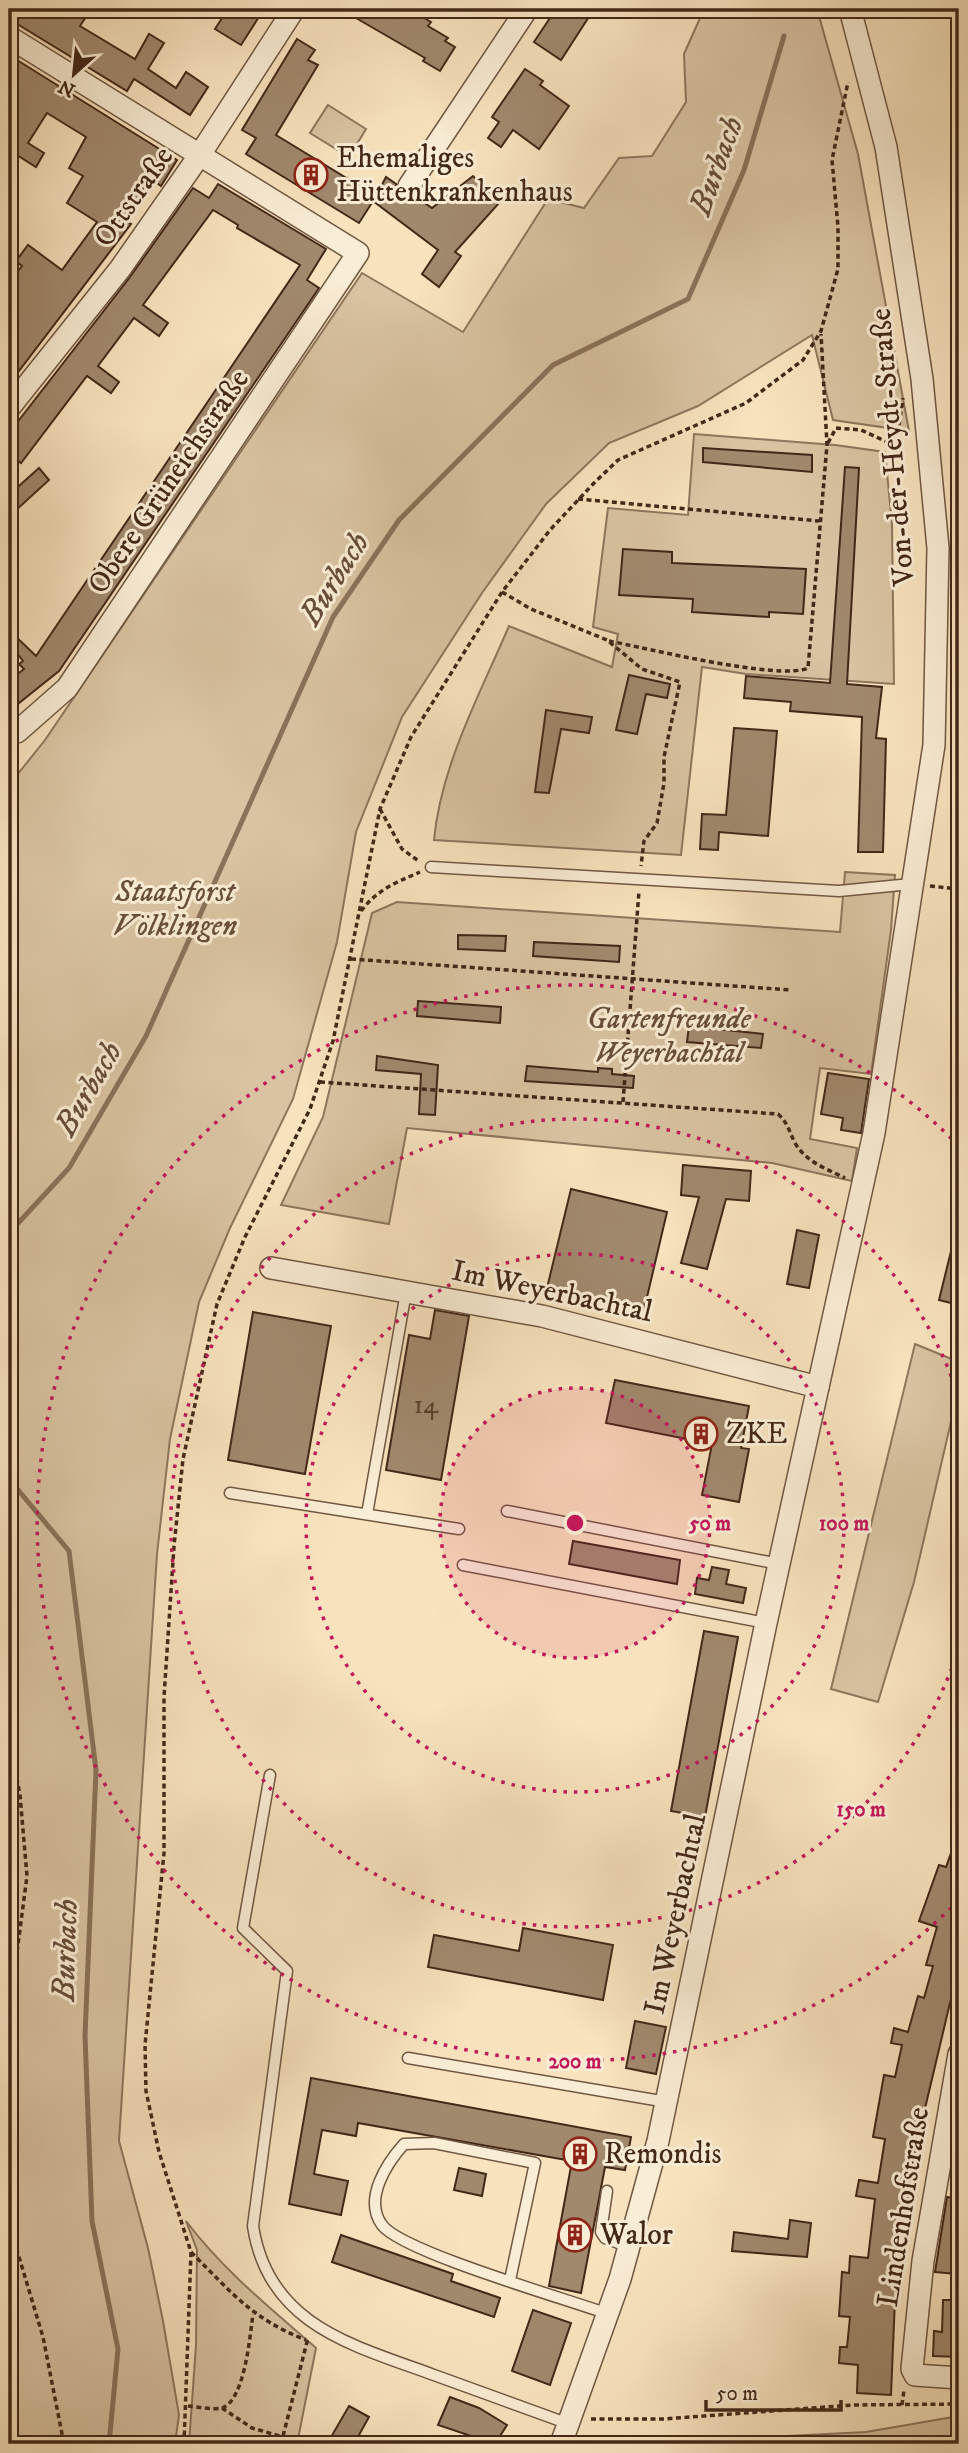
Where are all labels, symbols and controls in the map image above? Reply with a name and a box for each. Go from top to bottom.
north arrow [38,38,108,108]
text: N [54,74,79,102]
water label: Burbach [680,111,753,222]
street label: Ottstraße [86,139,182,255]
place label: Ehemaliges Hüttenkrankenhaus [336,140,573,211]
building icon: Ehemaliges Hüttenkrankenhaus [292,156,330,194]
street label: Von-der-Heydt-Straße [862,307,924,588]
street label: Obere Grüneichstraße [80,363,258,601]
water label: Burbach [290,525,379,634]
park label: Staatsforst Völklingen [113,874,237,945]
park label: Gartenfreunde Weyerbachtal [587,1001,752,1072]
water label: Burbach [46,1035,132,1144]
street label: Im Weyerbachtal [448,1253,656,1331]
house number: 14 [414,1389,439,1422]
building icon: ZKE [682,1415,720,1453]
place label: ZKE [726,1416,788,1453]
centre of rings [563,1511,587,1535]
text: 50 m [688,1511,731,1537]
text: 100 m [819,1511,869,1537]
text: 150 m [836,1797,886,1823]
street label: Im Weyerbachtal [637,1810,715,2018]
water label: Burbach [44,1898,88,2003]
text: 200 m [548,2049,602,2075]
street label: Lindenhofstraße [870,2104,938,2310]
building icon: Remondis [561,2135,599,2173]
place label: Remondis [604,2136,722,2173]
building icon: Walor [556,2216,594,2254]
place label: Walor [599,2217,673,2254]
scale bar [706,2369,840,2413]
text: 50 m [716,2381,758,2407]

